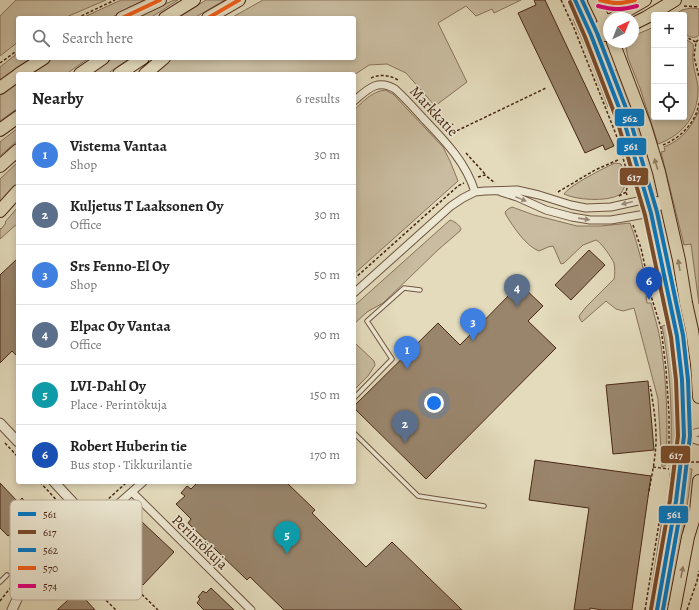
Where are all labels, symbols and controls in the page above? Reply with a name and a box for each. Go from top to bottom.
north arrow [603,12,639,48]
map controls [651,12,687,120]
button: + [651,12,687,48]
search box [16,16,356,60]
icon: search [30,27,52,49]
text: Search here [62,28,133,48]
button: − [651,48,687,84]
street label: Markkatie [405,81,463,141]
button: locate [651,84,687,120]
text: Nearby [32,87,83,110]
text: 6 results [296,90,340,107]
line badge: 562 [614,108,645,127]
text: 562 [622,111,638,126]
text: Vistema Vantaa [70,136,167,156]
line badge: 561 [616,137,647,156]
text: 561 [624,139,638,154]
text: 1 [43,146,47,163]
text: 30 m [314,146,340,163]
text: Shop [70,156,97,173]
one-way arrow [653,157,659,169]
line badge: 617 [619,167,649,186]
text: 617 [627,170,641,185]
text: Kuljetus T Laaksonen Oy [70,196,223,216]
one-way arrow [515,196,526,202]
one-way arrow [621,201,633,207]
text: 2 [42,206,48,223]
text: 30 m [314,206,340,223]
text: Office [70,216,102,233]
one-way arrow [577,216,590,222]
text: Srs Fenno-El Oy [70,256,169,276]
one-way arrow [676,258,682,271]
text: 3 [42,266,48,283]
text: 50 m [314,266,340,283]
pin: 6 [636,267,662,300]
pin: 4 [504,274,530,307]
text: Shop [70,276,97,293]
pin: 3 [460,308,486,341]
text: Elpac Oy Vantaa [70,316,171,336]
text: 4 [42,326,48,343]
text: 90 m [314,326,340,343]
text: Office [70,336,102,353]
pin: 1 [394,336,420,369]
text: LVI-Dahl Oy [70,376,146,396]
text: 5 [42,386,48,403]
text: 150 m [310,386,340,403]
your location [424,393,444,413]
text: Place · Perintökuja [70,396,167,413]
pin: 2 [392,410,418,443]
text: Robert Huberin tie [70,436,187,456]
line badge: 617 [660,445,691,464]
text: 6 [42,446,48,463]
text: 170 m [310,446,340,463]
text: 617 [669,448,683,463]
text: Bus stop · Tikkurilantie [70,456,192,473]
legend [10,500,142,600]
line badge: 561 [658,505,689,524]
text: 561 [43,507,57,522]
text: 561 [667,507,681,522]
street label: Perintökuja [167,510,233,574]
pin: 5 [274,521,300,554]
text: 617 [43,525,57,540]
text: 562 [43,543,58,558]
text: 570 [43,561,58,576]
one-way arrow [679,566,685,578]
text: 574 [43,579,57,594]

